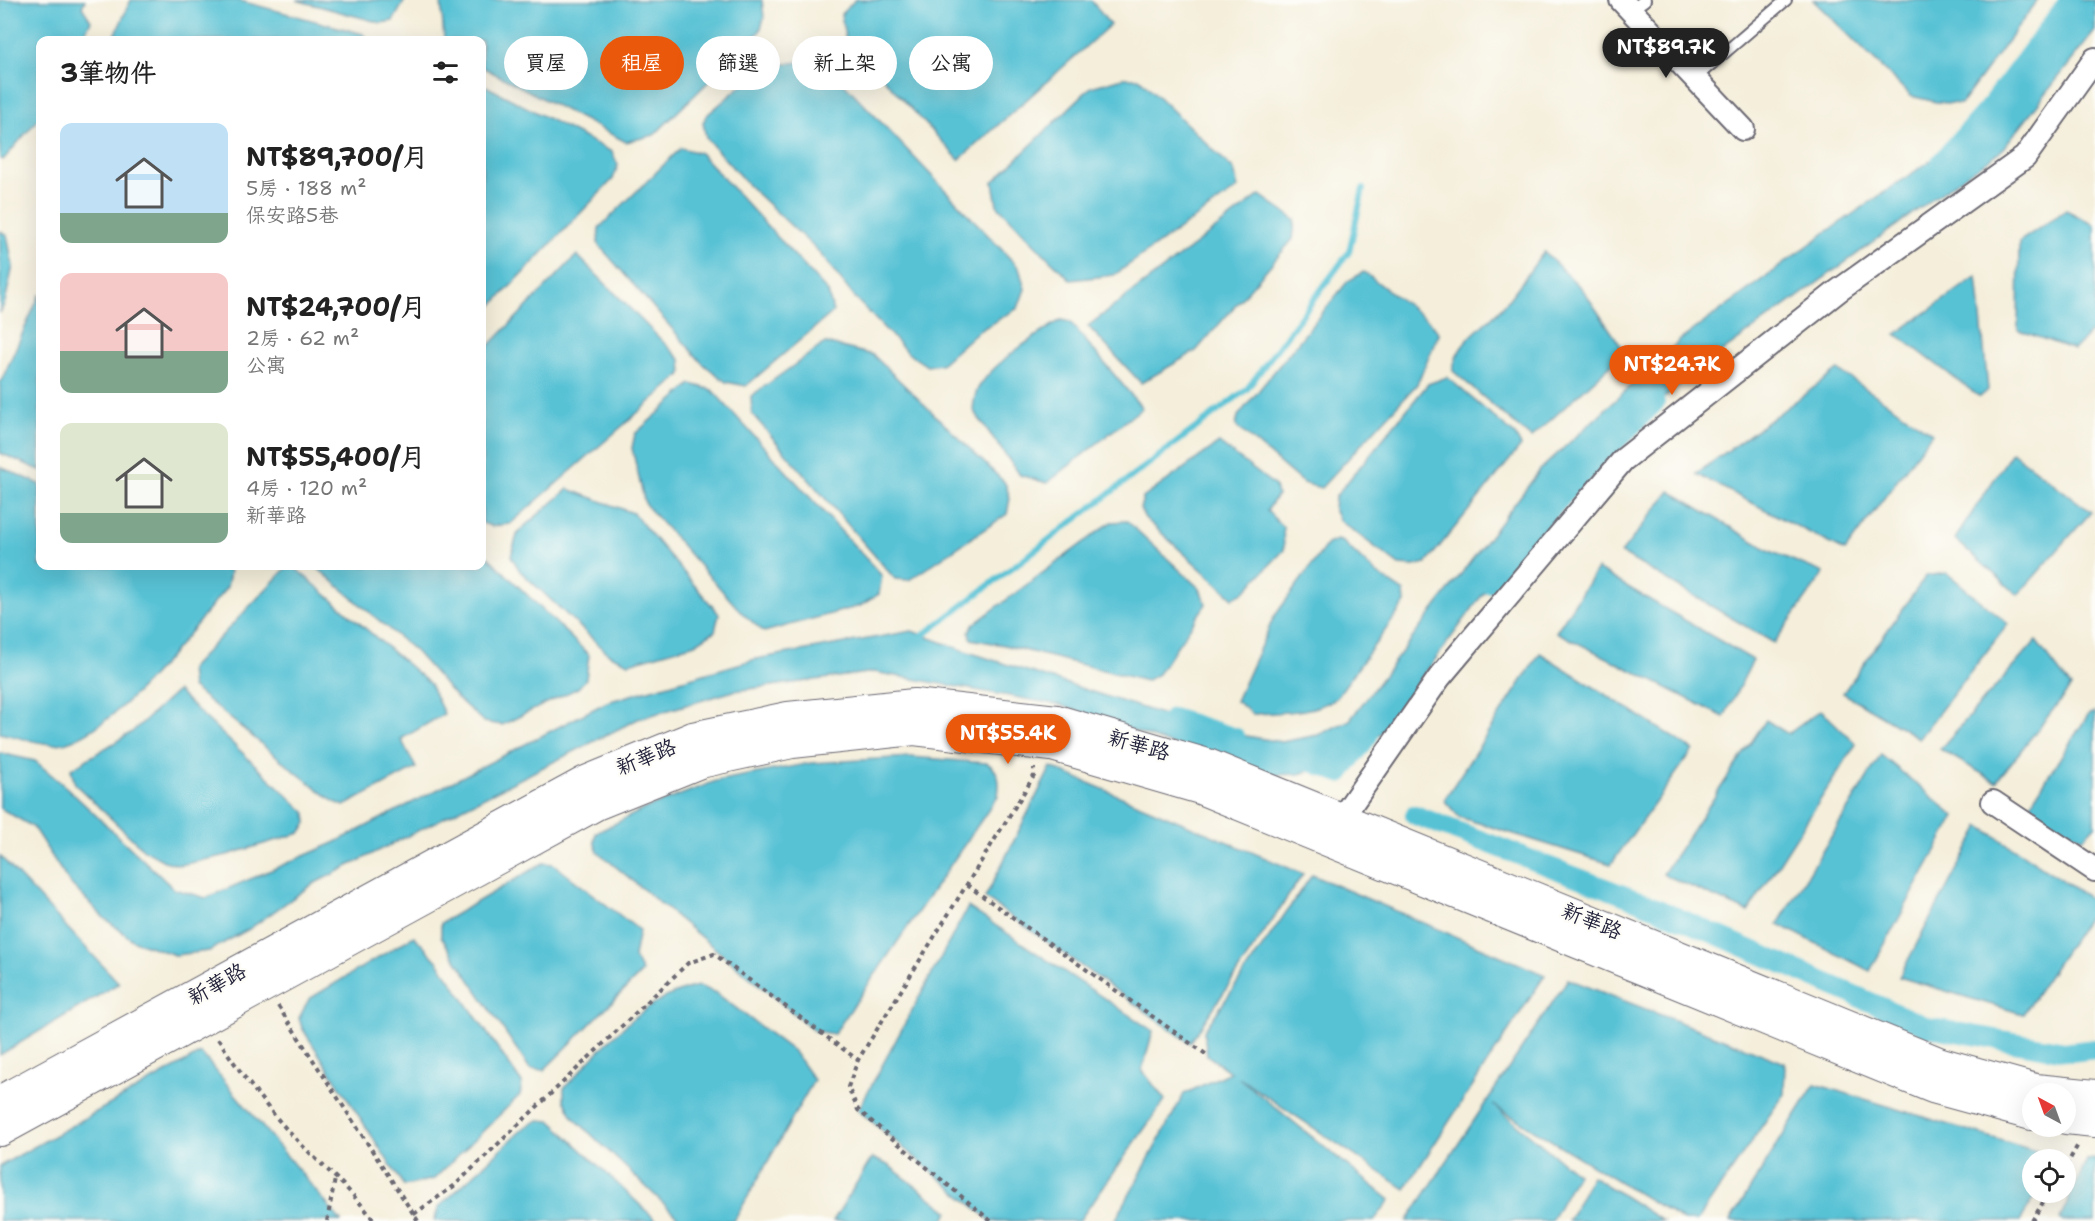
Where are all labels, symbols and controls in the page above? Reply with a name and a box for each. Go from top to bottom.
pin: NT$89.7K [1604,28,1728,79]
text: NT$89.7K [1616,34,1716,60]
chip: 買屋 [504,36,588,90]
chip: 租屋 [600,36,684,90]
chip: 篩選 [696,36,780,90]
chip: 新上架 [792,36,897,90]
chip: 公寓 [909,36,993,90]
text: 3筆物件 [60,55,156,90]
icon: filters [429,56,462,89]
text: NT$89,700/月 [246,139,429,174]
icon: home [108,147,180,219]
text: 5房 · 188 m² [246,175,366,201]
text: 保安路5巷 [246,202,338,228]
text: NT$24,700/月 [246,289,426,324]
icon: home [108,297,180,369]
text: 2房 · 62 m² [246,325,359,351]
pin: NT$24.7K [1610,345,1734,396]
text: NT$24.7K [1623,351,1721,377]
text: 公寓 [246,352,286,378]
text: NT$55,400/月 [246,439,426,474]
icon: home [108,447,180,519]
text: 4房 · 120 m² [246,475,367,501]
text: 新華路 [246,502,306,528]
pin: NT$55.4K [946,714,1070,765]
text: NT$55.4K [960,720,1056,746]
street label: 新華路 [1105,723,1173,767]
street label: 新華路 [612,732,680,782]
street label: 新華路 [1558,896,1626,946]
street label: 新華路 [183,956,251,1012]
north arrow [2022,1083,2076,1137]
map controls [2022,1083,2076,1203]
button: locate [2022,1149,2076,1203]

